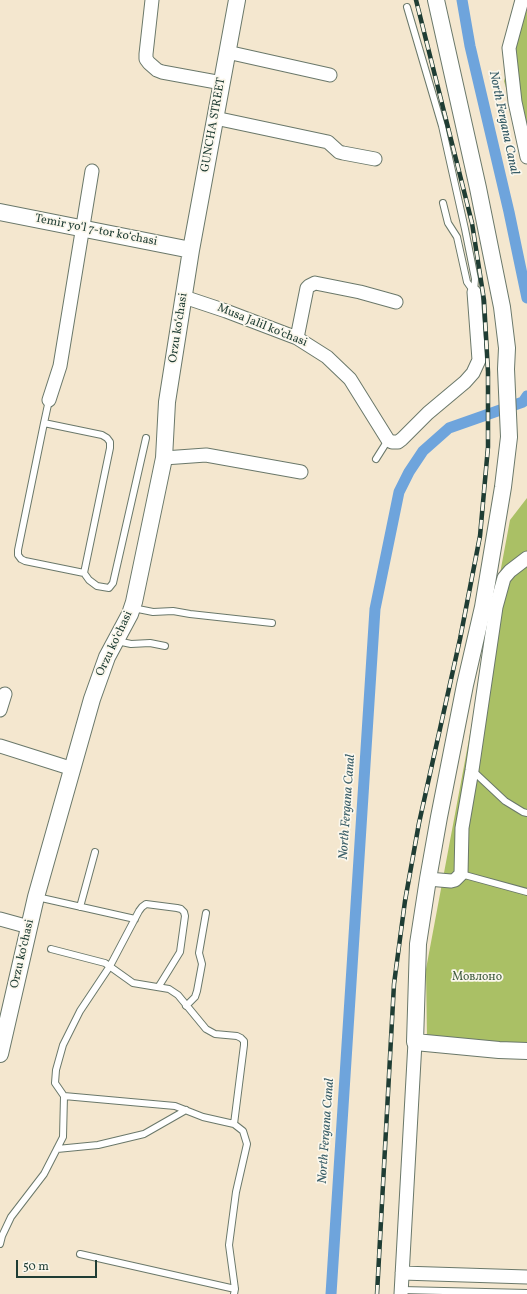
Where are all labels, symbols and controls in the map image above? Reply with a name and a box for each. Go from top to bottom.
water label: North Fergana Canal [484,70,522,176]
street label: GUNCHA STREET [199,77,229,173]
street label: Temir yoʻl 7-tor koʻchasi [34,212,158,250]
street label: Orzu koʻchasi [166,292,192,364]
street label: Musa Jalil koʻchasi [215,301,309,351]
street label: Orzu koʻchasi [94,609,136,679]
water label: North Fergana Canal [337,754,359,860]
street label: Orzu koʻchasi [8,918,38,990]
park label: Мовлоно [452,971,502,985]
water label: North Fergana Canal [316,1078,338,1184]
scale bar [18,1252,99,1278]
text: 50 m [23,1259,49,1275]

